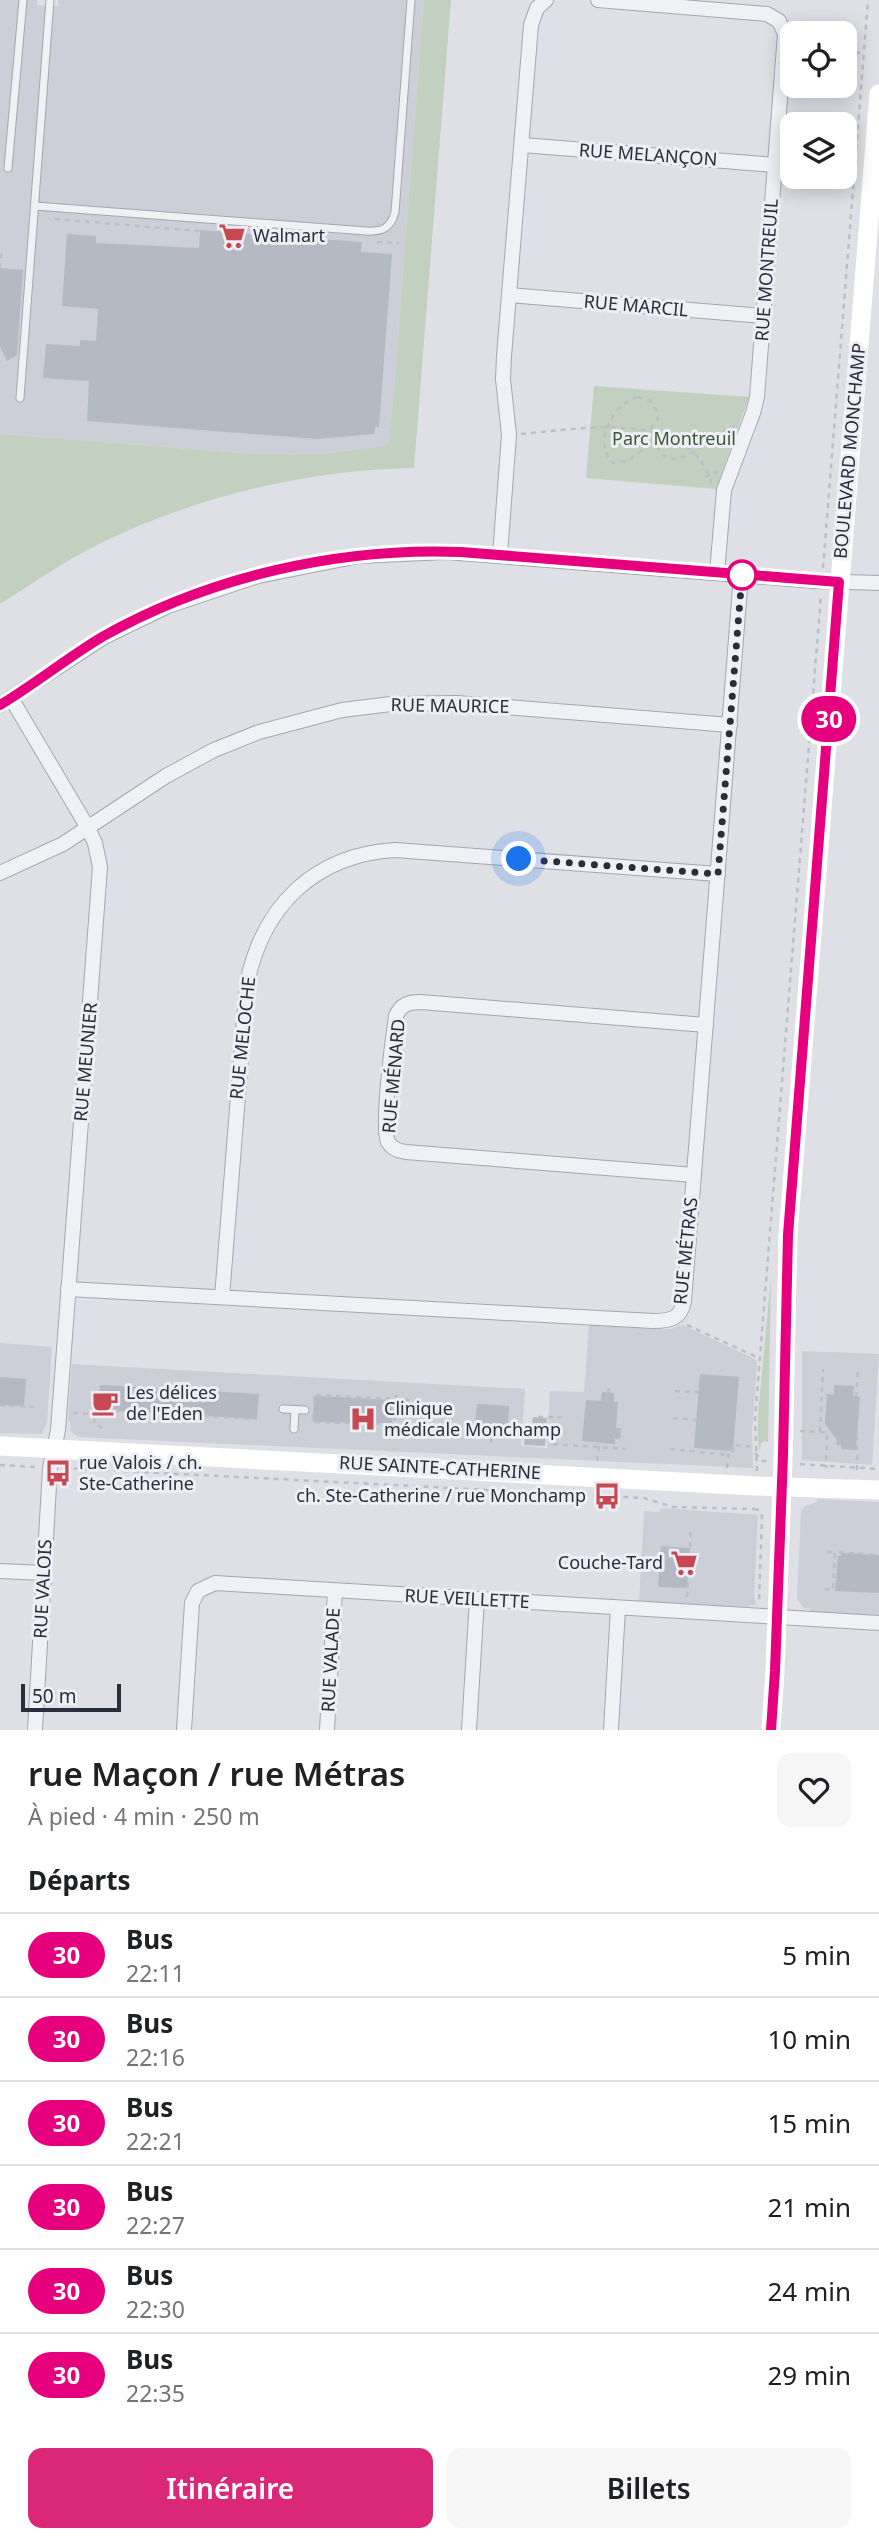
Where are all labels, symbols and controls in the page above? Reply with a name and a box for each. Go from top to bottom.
map controls [780,21,857,189]
button: locate [780,21,857,98]
button: layers [780,112,857,189]
street label: RUE MELANÇON [578,137,718,171]
street label: RUE MONTREUIL [749,198,783,342]
supermarket icon: Walmart [217,221,247,251]
place label: Walmart [253,223,325,247]
street label: RUE MARCIL [583,288,689,322]
street label: BOULEVARD MONCHAMP [828,342,870,560]
park label: Parc Montreuil [612,426,736,450]
unlabelled marker [727,560,757,590]
street label: RUE MAURICE [390,692,510,718]
line badge: 30 [798,696,860,742]
text: 30 [815,702,843,735]
your location [501,841,536,876]
street label: RUE MELOCHE [224,975,260,1100]
street label: RUE MEUNIER [68,1001,102,1122]
street label: RUE MÉNARD [376,1018,410,1134]
street label: RUE MÉTRAS [667,1196,703,1306]
place label: Les délices de l'Eden [126,1380,217,1425]
cafe icon: Les délices de l'Eden [90,1388,120,1418]
place label: Clinique médicale Monchamp [384,1396,561,1441]
hospital icon: Clinique médicale Monchamp [348,1404,378,1434]
place label: rue Valois / ch. Ste-Catherine [79,1450,202,1495]
street label: RUE SAINTE-CATHERINE [339,1450,542,1484]
bus stop icon: rue Valois / ch. Ste-Catherine [43,1458,73,1488]
bus stop icon: ch. Ste-Catherine / rue Monchamp [592,1481,622,1511]
place label: ch. Ste-Catherine / rue Monchamp [296,1483,586,1507]
street label: RUE VALOIS [27,1538,57,1639]
supermarket icon: Couche-Tard [669,1548,699,1578]
place label: Couche-Tard [558,1550,663,1574]
street label: RUE VEILLETTE [404,1583,530,1613]
street label: RUE VALADE [315,1607,345,1713]
scale bar [21,1681,121,1713]
text: 50 m [32,1683,76,1709]
text: rue Maçon / rue Métras [28,1751,405,1796]
button: heart [777,1753,851,1827]
text: À pied · 4 min · 250 m [28,1800,260,1832]
text: Départs [28,1862,131,1898]
text: Bus [126,1921,173,1957]
text: 5 min [782,1937,851,1973]
text: 30 [53,1938,80,1971]
text: 22:11 [126,1957,185,1989]
text: Bus [126,2005,173,2041]
text: 10 min [767,2021,851,2057]
text: 30 [53,2022,80,2055]
text: 22:16 [126,2041,185,2073]
text: Bus [126,2089,173,2125]
text: 15 min [767,2105,851,2141]
text: 30 [53,2106,80,2139]
text: 22:21 [126,2125,185,2157]
text: Bus [126,2173,173,2209]
text: 21 min [767,2189,851,2225]
text: 30 [53,2190,80,2223]
text: 22:27 [126,2209,185,2241]
text: Bus [126,2257,173,2293]
text: 24 min [767,2273,851,2309]
text: 30 [53,2274,80,2307]
text: 22:30 [126,2293,185,2325]
text: Bus [126,2341,173,2377]
text: 29 min [767,2357,851,2393]
text: 30 [53,2358,80,2391]
text: 22:35 [126,2377,185,2409]
button: Itinéraire [28,2448,433,2528]
button: Billets [447,2448,851,2528]

